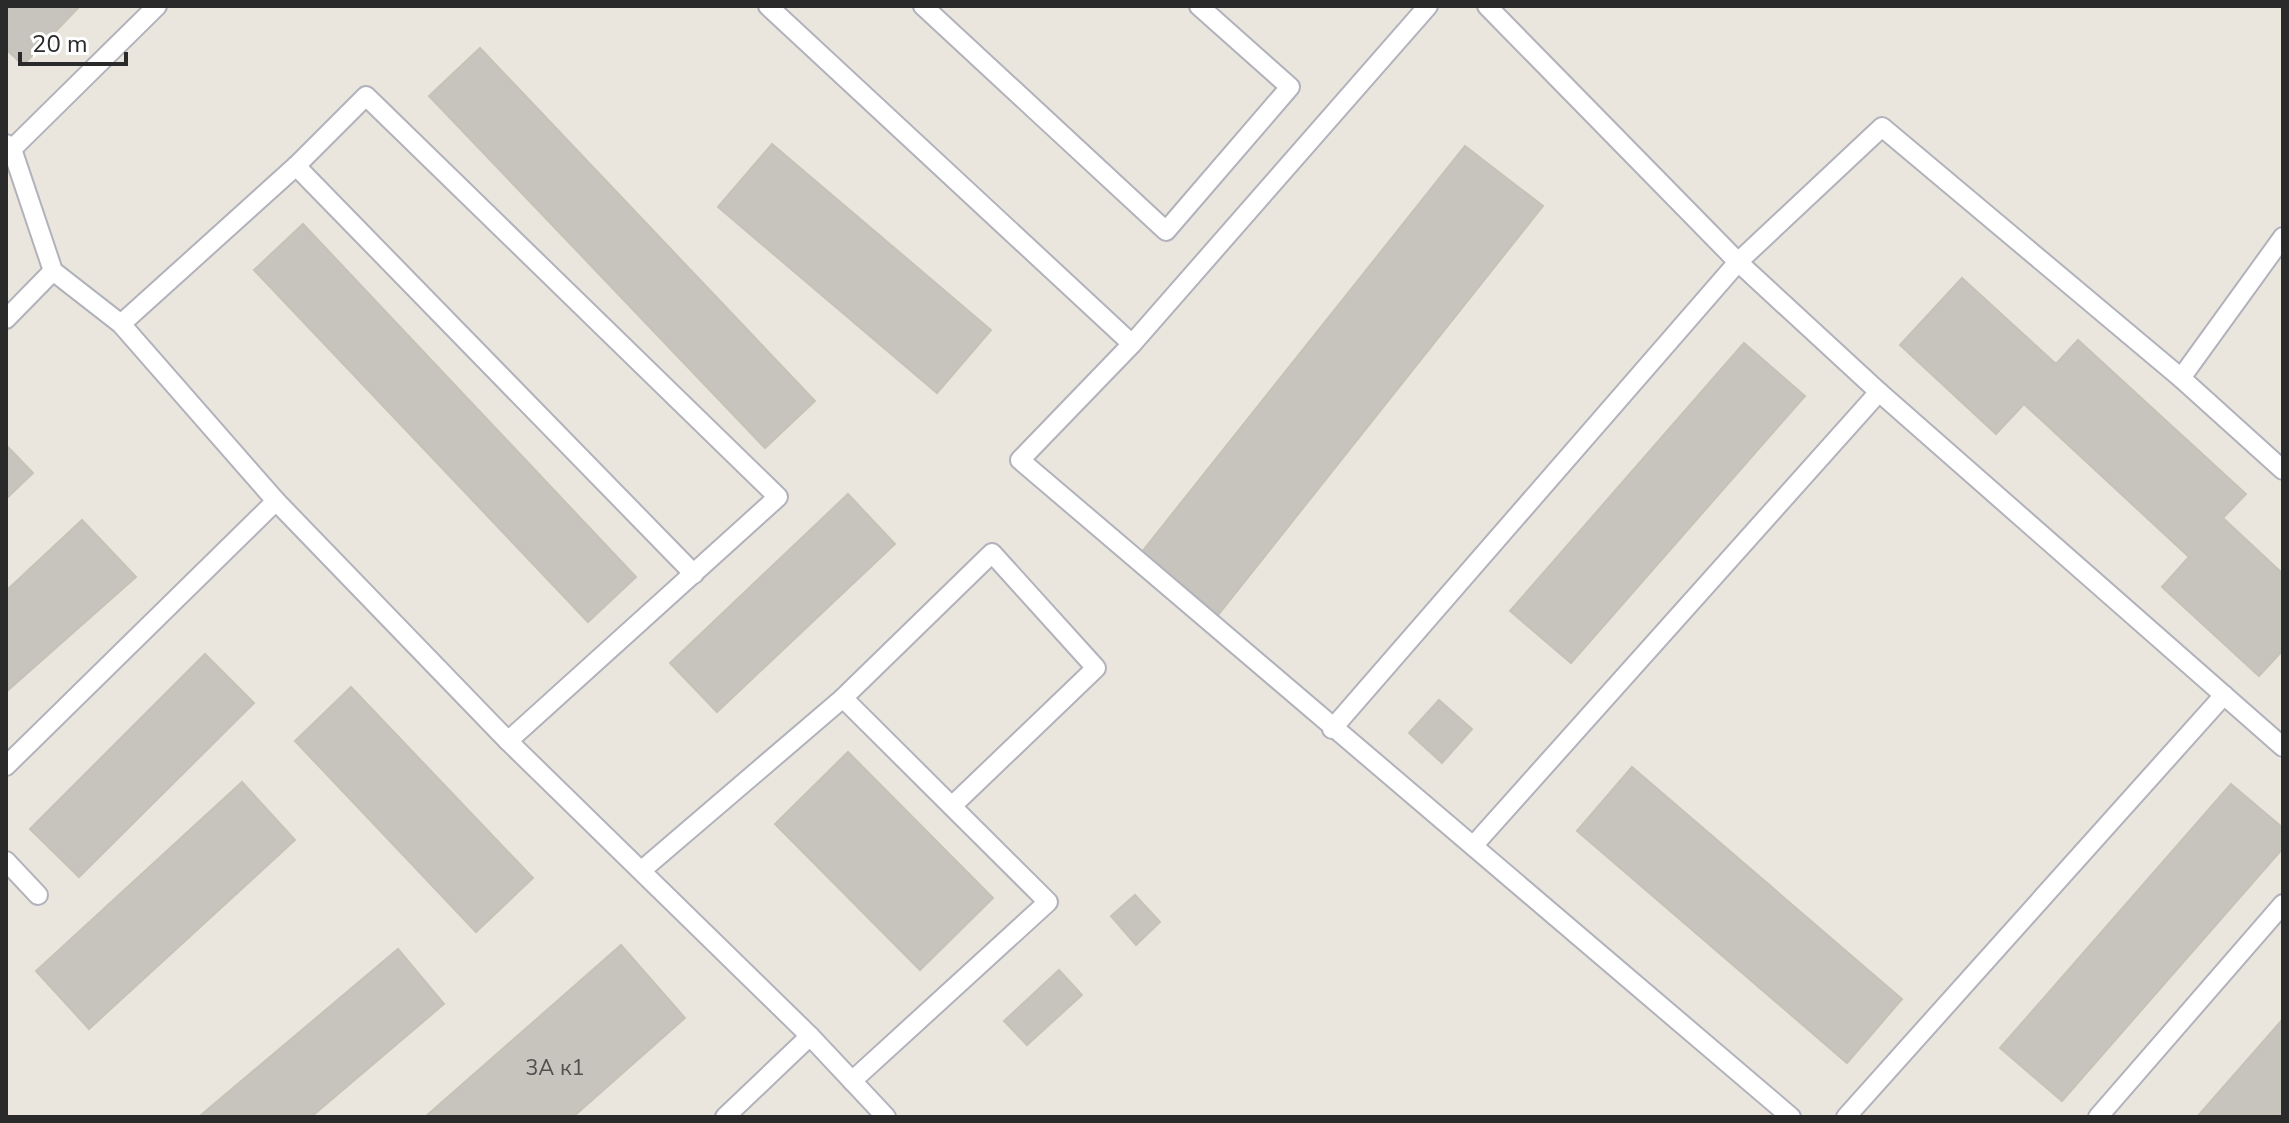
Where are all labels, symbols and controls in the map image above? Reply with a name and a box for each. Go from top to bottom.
scale bar [20,16,126,66]
text: 20 m [32,28,88,60]
house number: 3А к1 [525,1053,585,1083]

